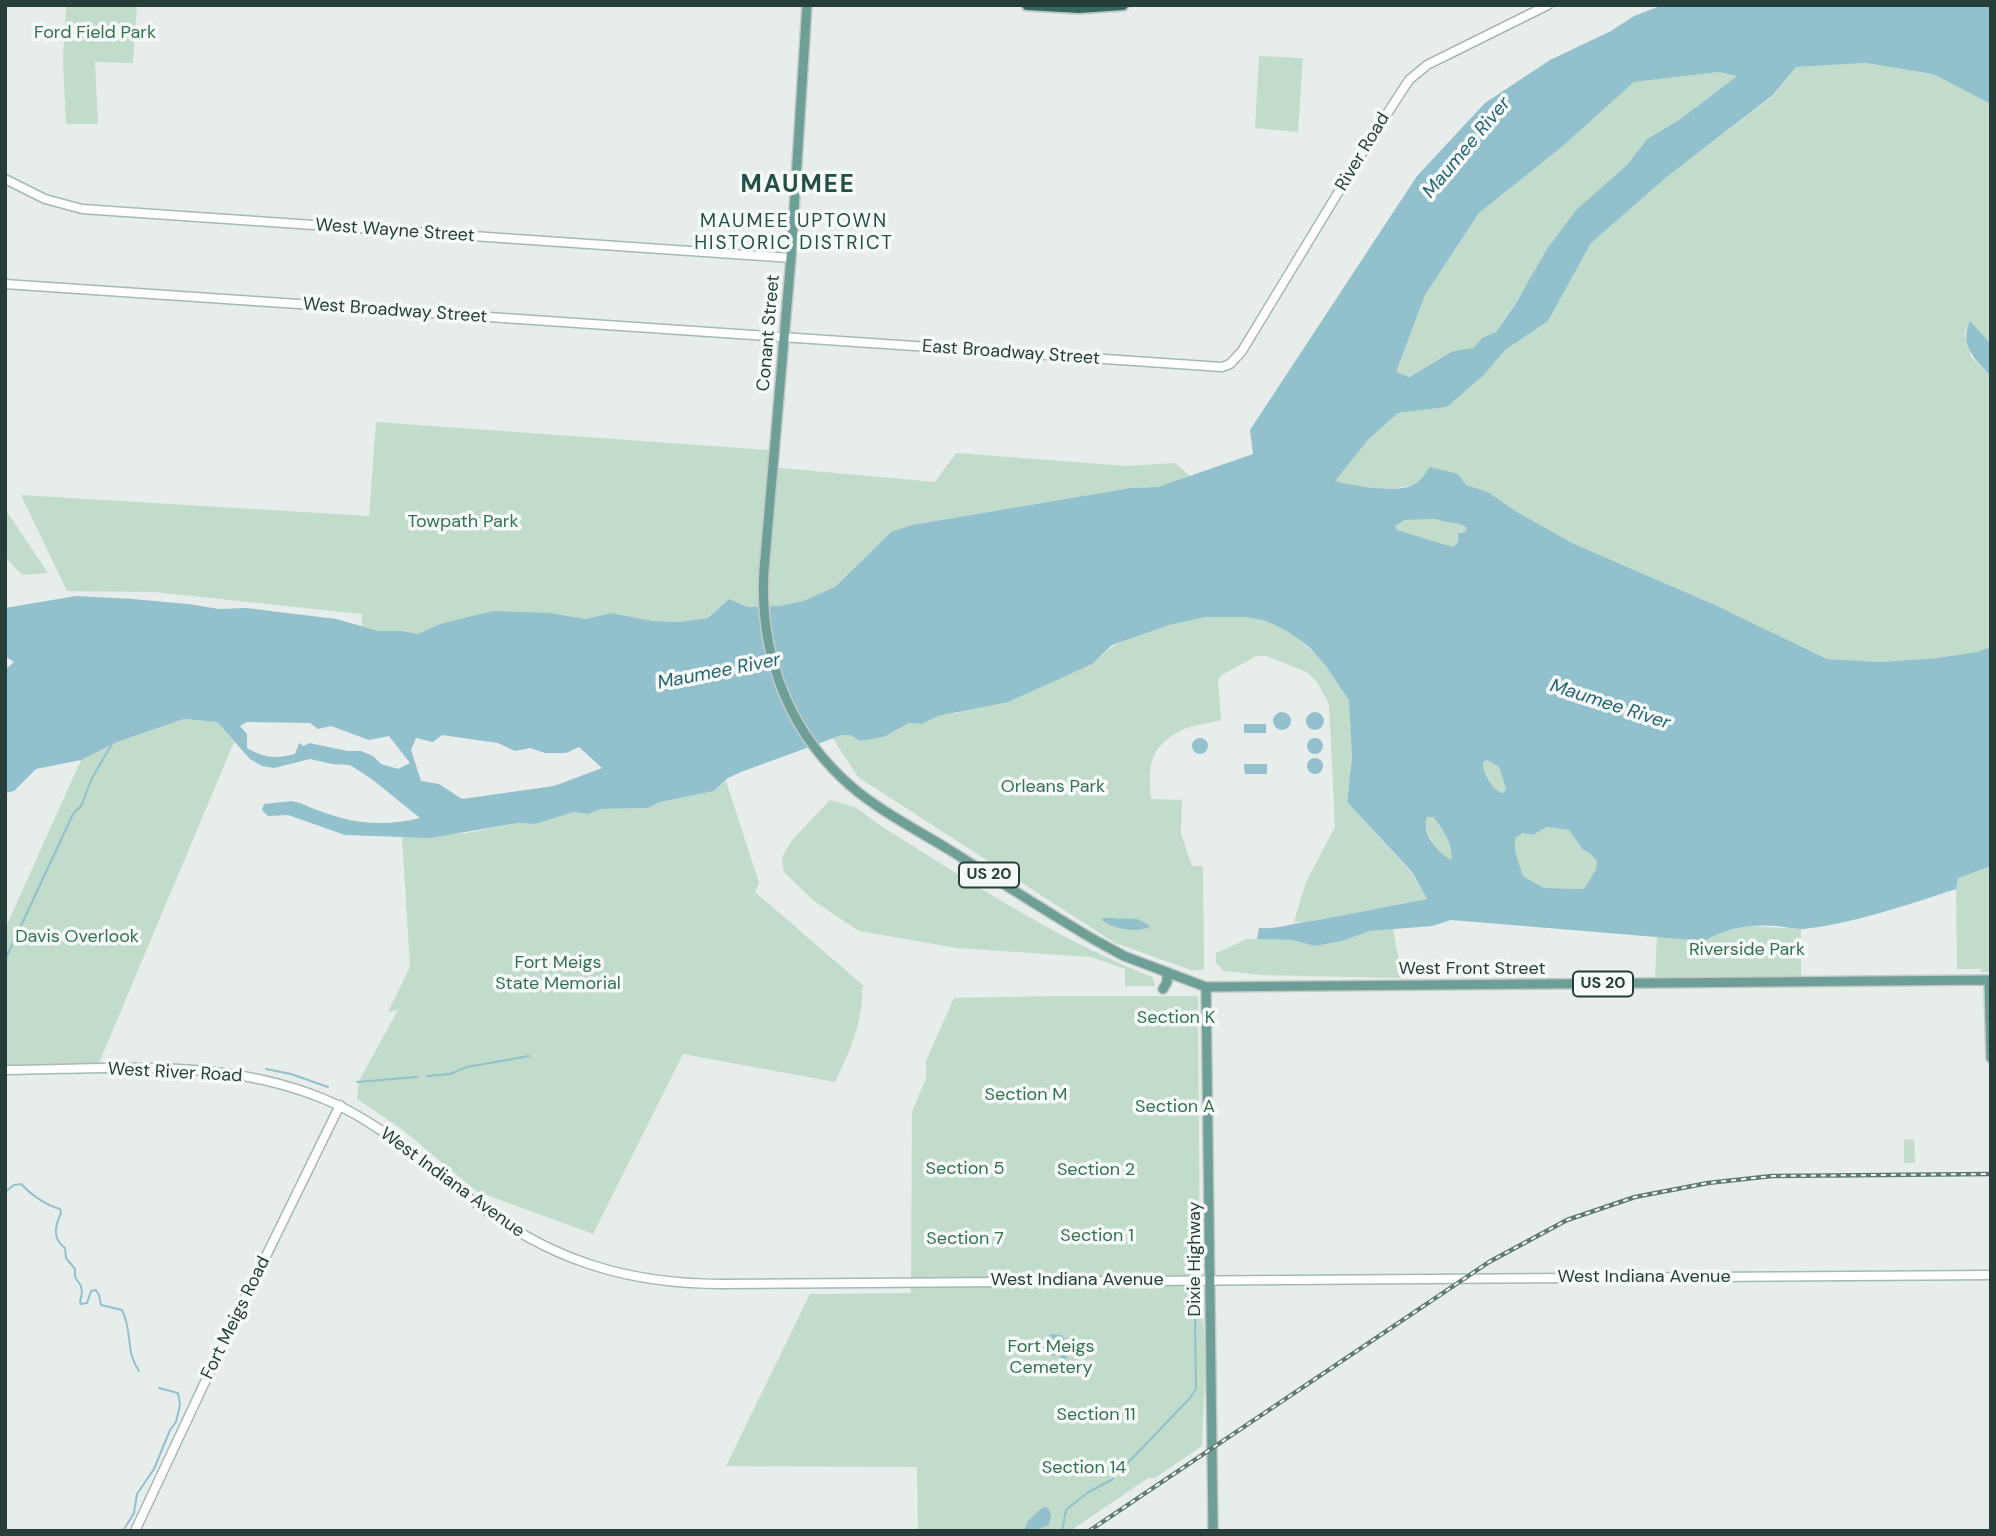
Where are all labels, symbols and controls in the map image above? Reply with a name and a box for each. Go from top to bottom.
park label: Ford Field Park [34,22,156,44]
water label: Maumee River [1418,93,1516,203]
street label: River Road [1331,109,1395,195]
district label: MAUMEE [741,172,855,200]
district label: MAUMEE UPTOWN HISTORIC DISTRICT [696,211,892,255]
street label: West Wayne Street [315,215,475,247]
street label: Conant Street [753,274,785,392]
street label: West Broadway Street [302,294,488,328]
street label: East Broadway Street [921,336,1101,370]
park label: Towpath Park [407,511,519,533]
water label: Maumee River [656,649,782,695]
water label: Maumee River [1547,675,1673,735]
park label: Orleans Park [1001,776,1105,798]
road number: US 20 [959,862,1019,888]
park label: Davis Overlook [15,926,139,948]
park label: Riverside Park [1689,939,1805,961]
park label: Fort Meigs State Memorial [495,952,621,995]
street label: West Front Street [1398,958,1546,980]
road number: US 20 [1573,972,1633,996]
park label: Section K [1137,1007,1215,1029]
street label: West River Road [107,1059,243,1087]
park label: Section M [984,1084,1068,1106]
park label: Section A [1135,1096,1215,1118]
street label: West Indiana Avenue [376,1123,528,1243]
park label: Section 5 [926,1158,1004,1180]
park label: Section 2 [1057,1159,1135,1181]
street label: Dixie Highway [1184,1202,1206,1316]
park label: Section 1 [1060,1225,1134,1247]
park label: Section 7 [926,1228,1004,1250]
street label: Fort Meigs Road [197,1253,275,1383]
street label: West Indiana Avenue [1557,1266,1731,1288]
street label: West Indiana Avenue [990,1269,1164,1291]
park label: Fort Meigs Cemetery [1007,1336,1095,1378]
park label: Section 11 [1056,1404,1136,1426]
park label: Section 14 [1042,1457,1126,1479]

